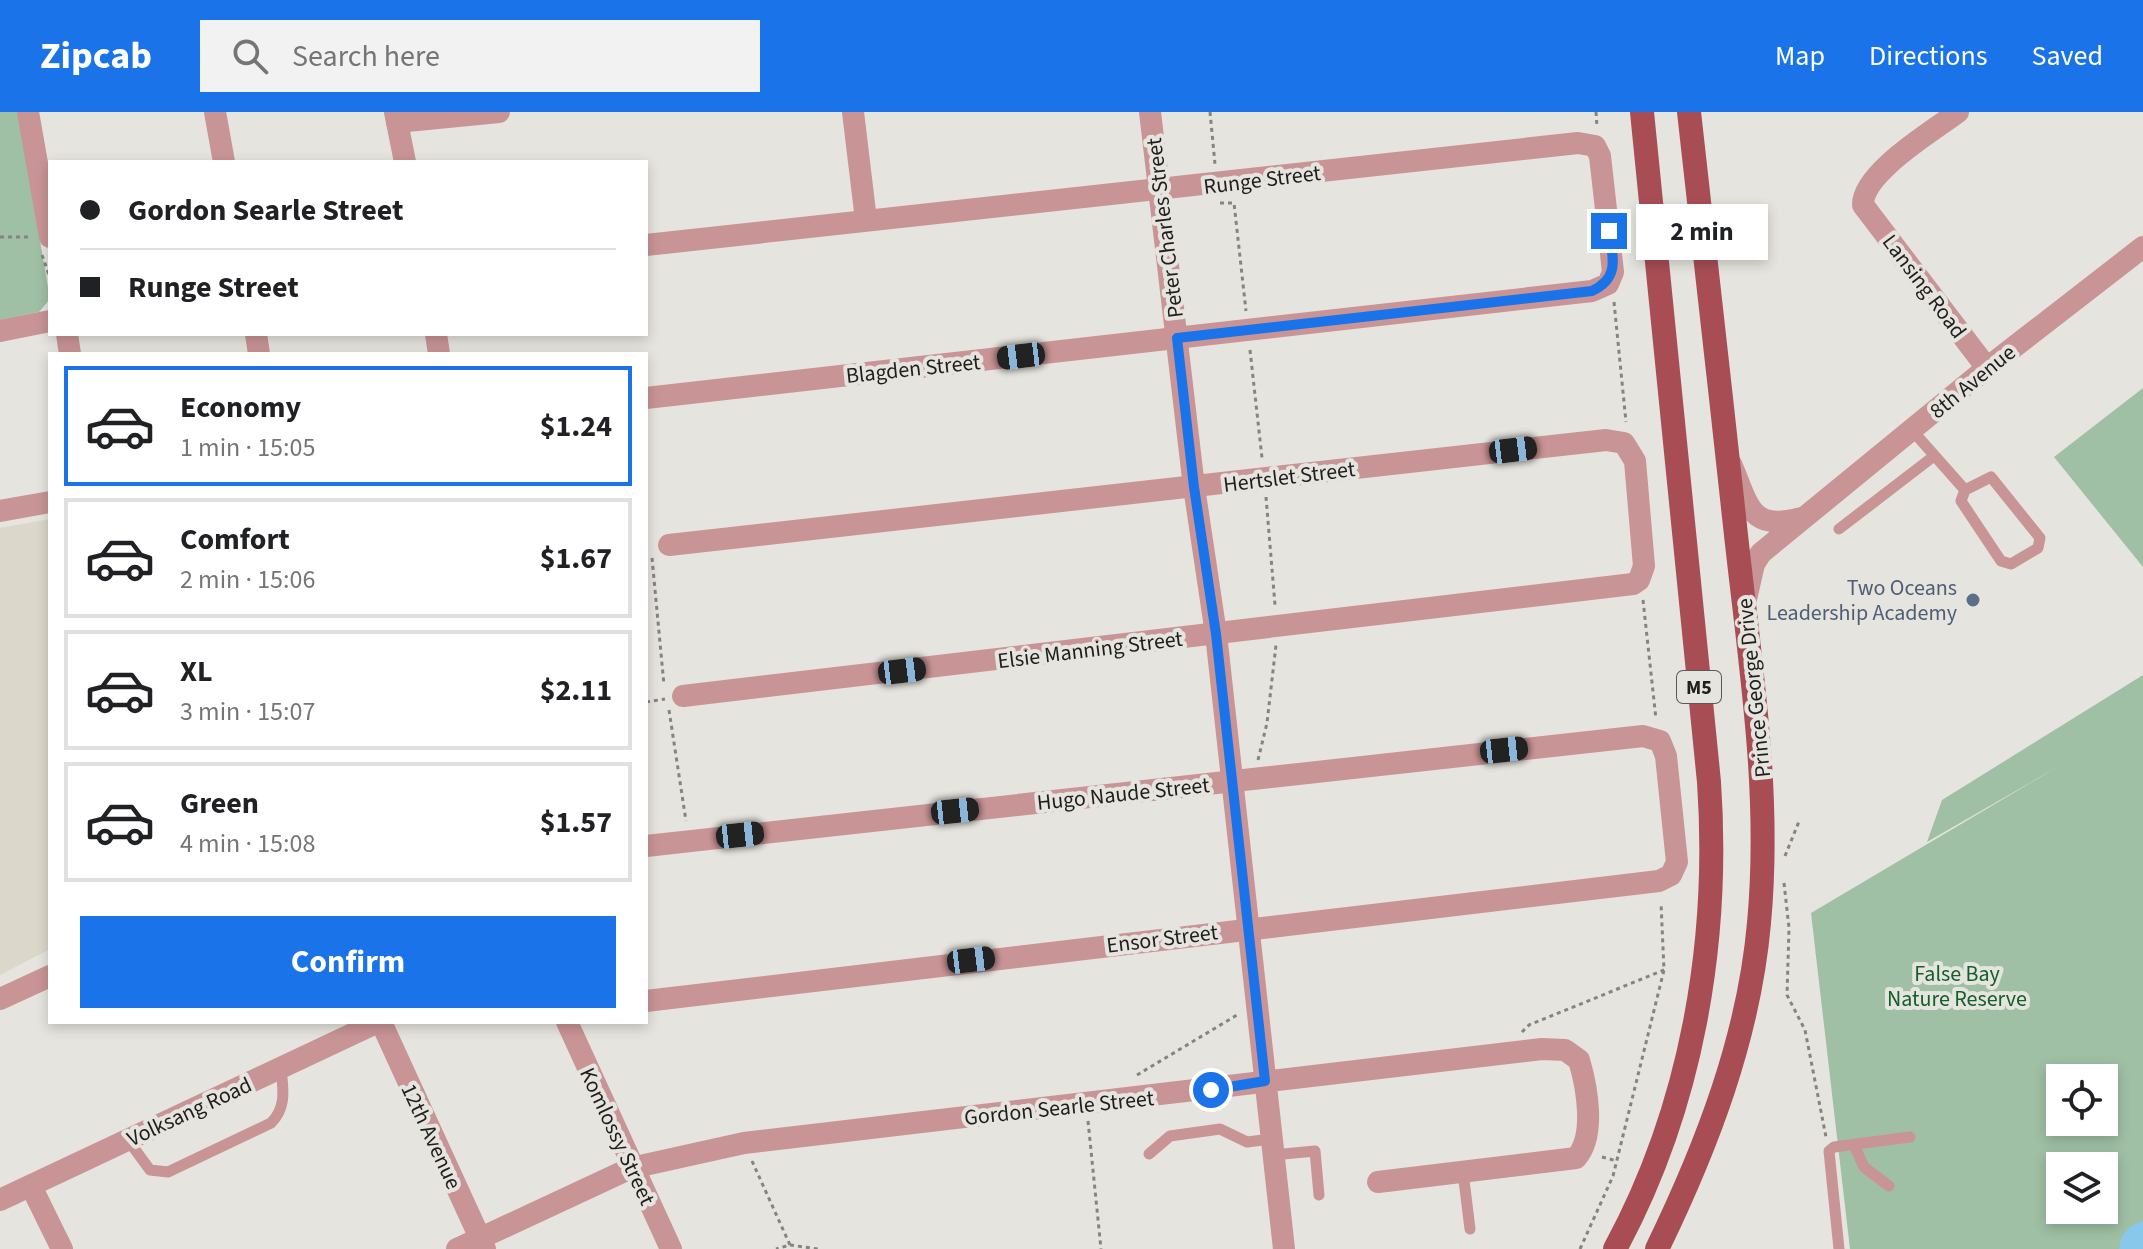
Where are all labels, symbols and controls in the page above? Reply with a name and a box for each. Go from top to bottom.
search box [200,20,760,92]
text: Zipcab [40,29,152,83]
icon: search [228,34,272,78]
text: Search here [292,35,440,78]
text: Map [1775,36,1825,76]
text: Directions [1869,36,1988,76]
text: Saved [2032,36,2103,76]
street label: Peter Charles Street [1138,135,1192,320]
street label: Runge Street [1202,157,1323,203]
text: Gordon Searle Street [128,189,403,232]
callout: 2 min [1637,203,1769,259]
route end [1591,213,1627,249]
text: 2 min [1670,213,1734,250]
street label: Lansing Road [1874,228,1974,345]
text: Runge Street [128,266,299,309]
street label: 8th Avenue [1923,337,2023,426]
car [996,341,1046,371]
street label: Blagden Street [844,346,983,392]
text: Economy [180,386,301,429]
icon: car [84,390,156,462]
text: $1.24 [540,405,612,448]
text: 1 min · 15:05 [180,429,315,466]
car [1488,435,1538,465]
street label: Hertslet Street [1221,453,1357,501]
text: Comfort [180,518,290,561]
icon: car [84,522,156,594]
text: $1.67 [540,537,612,580]
text: 2 min · 15:06 [180,561,315,598]
place label: Two Oceans Leadership Academy [1767,572,1958,629]
marker: Two Oceans Leadership Academy [1964,591,1982,609]
street label: Prince George Drive [1729,597,1779,779]
street label: Elsie Manning Street [996,623,1185,677]
text: XL [180,650,213,693]
icon: car [84,654,156,726]
car [877,656,927,686]
text: $2.11 [540,669,612,712]
road number: M5 [1677,671,1721,703]
text: 3 min · 15:07 [180,693,315,730]
car [1479,736,1529,764]
street label: Hugo Naude Street [1035,769,1212,819]
text: Green [180,782,259,825]
icon: car [84,786,156,858]
car [930,797,980,825]
text: $1.57 [540,801,612,844]
car [715,821,765,849]
text: 4 min · 15:08 [180,825,315,862]
button: Confirm [80,916,616,1008]
street label: Ensor Street [1105,916,1220,962]
car [946,945,996,975]
park label: False Bay Nature Reserve [1887,958,2027,1015]
street label: Komlossy Street [571,1062,663,1211]
map controls [2046,1064,2118,1224]
button: locate [2046,1064,2118,1136]
street label: Volksang Road [122,1069,257,1155]
route start [1193,1072,1229,1108]
street label: 12th Avenue [393,1078,470,1195]
street label: Gordon Searle Street [963,1082,1156,1134]
button: layers [2046,1152,2118,1224]

